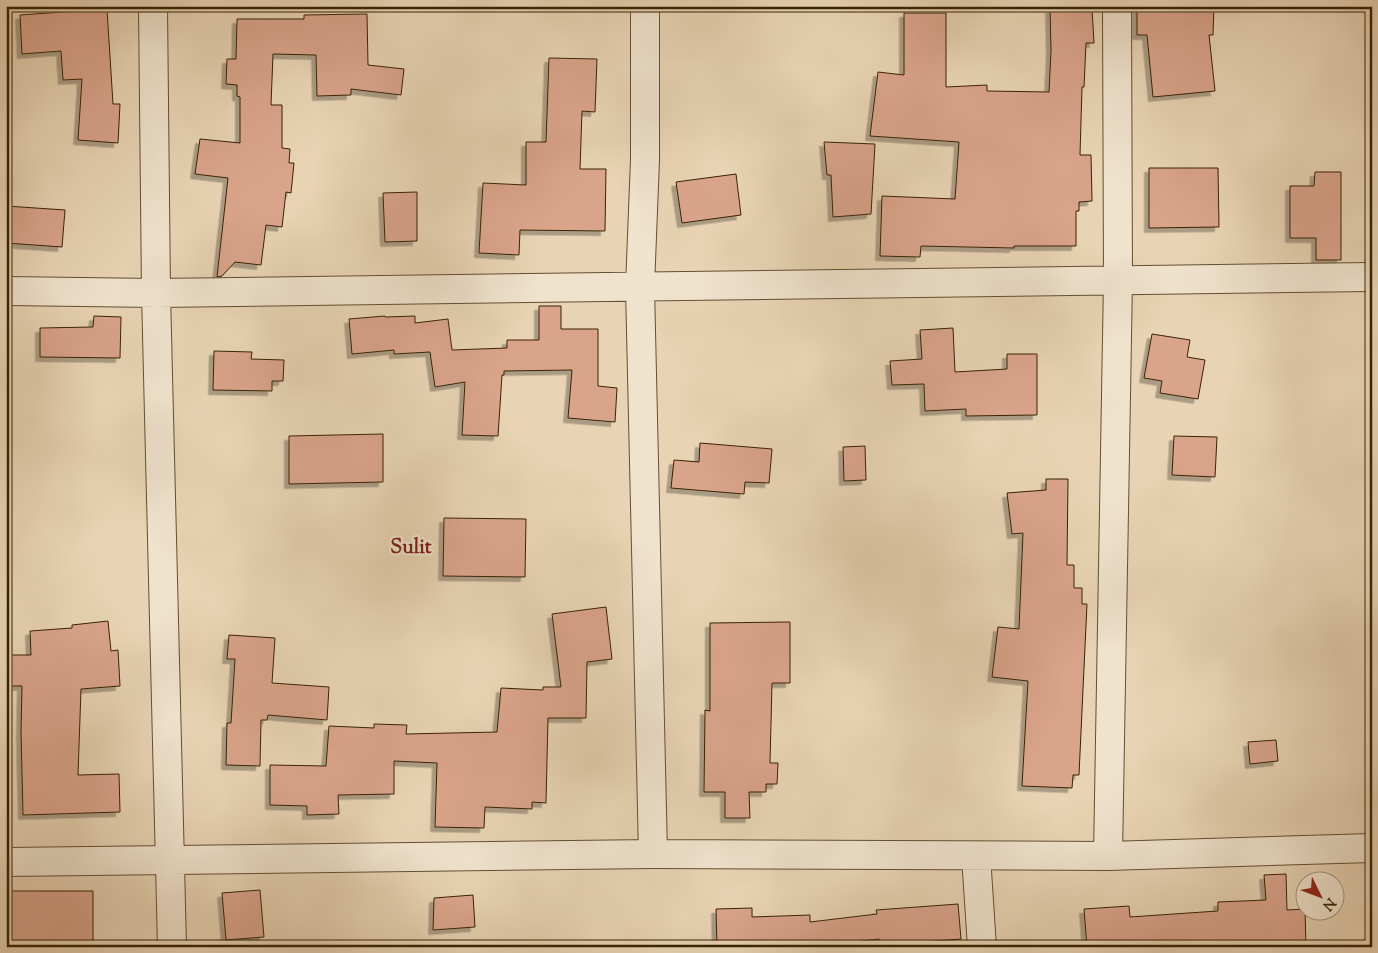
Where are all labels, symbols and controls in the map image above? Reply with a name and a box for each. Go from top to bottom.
district label: Sulit [390,534,432,563]
north arrow [1296,870,1346,920]
text: N [1317,893,1339,914]

